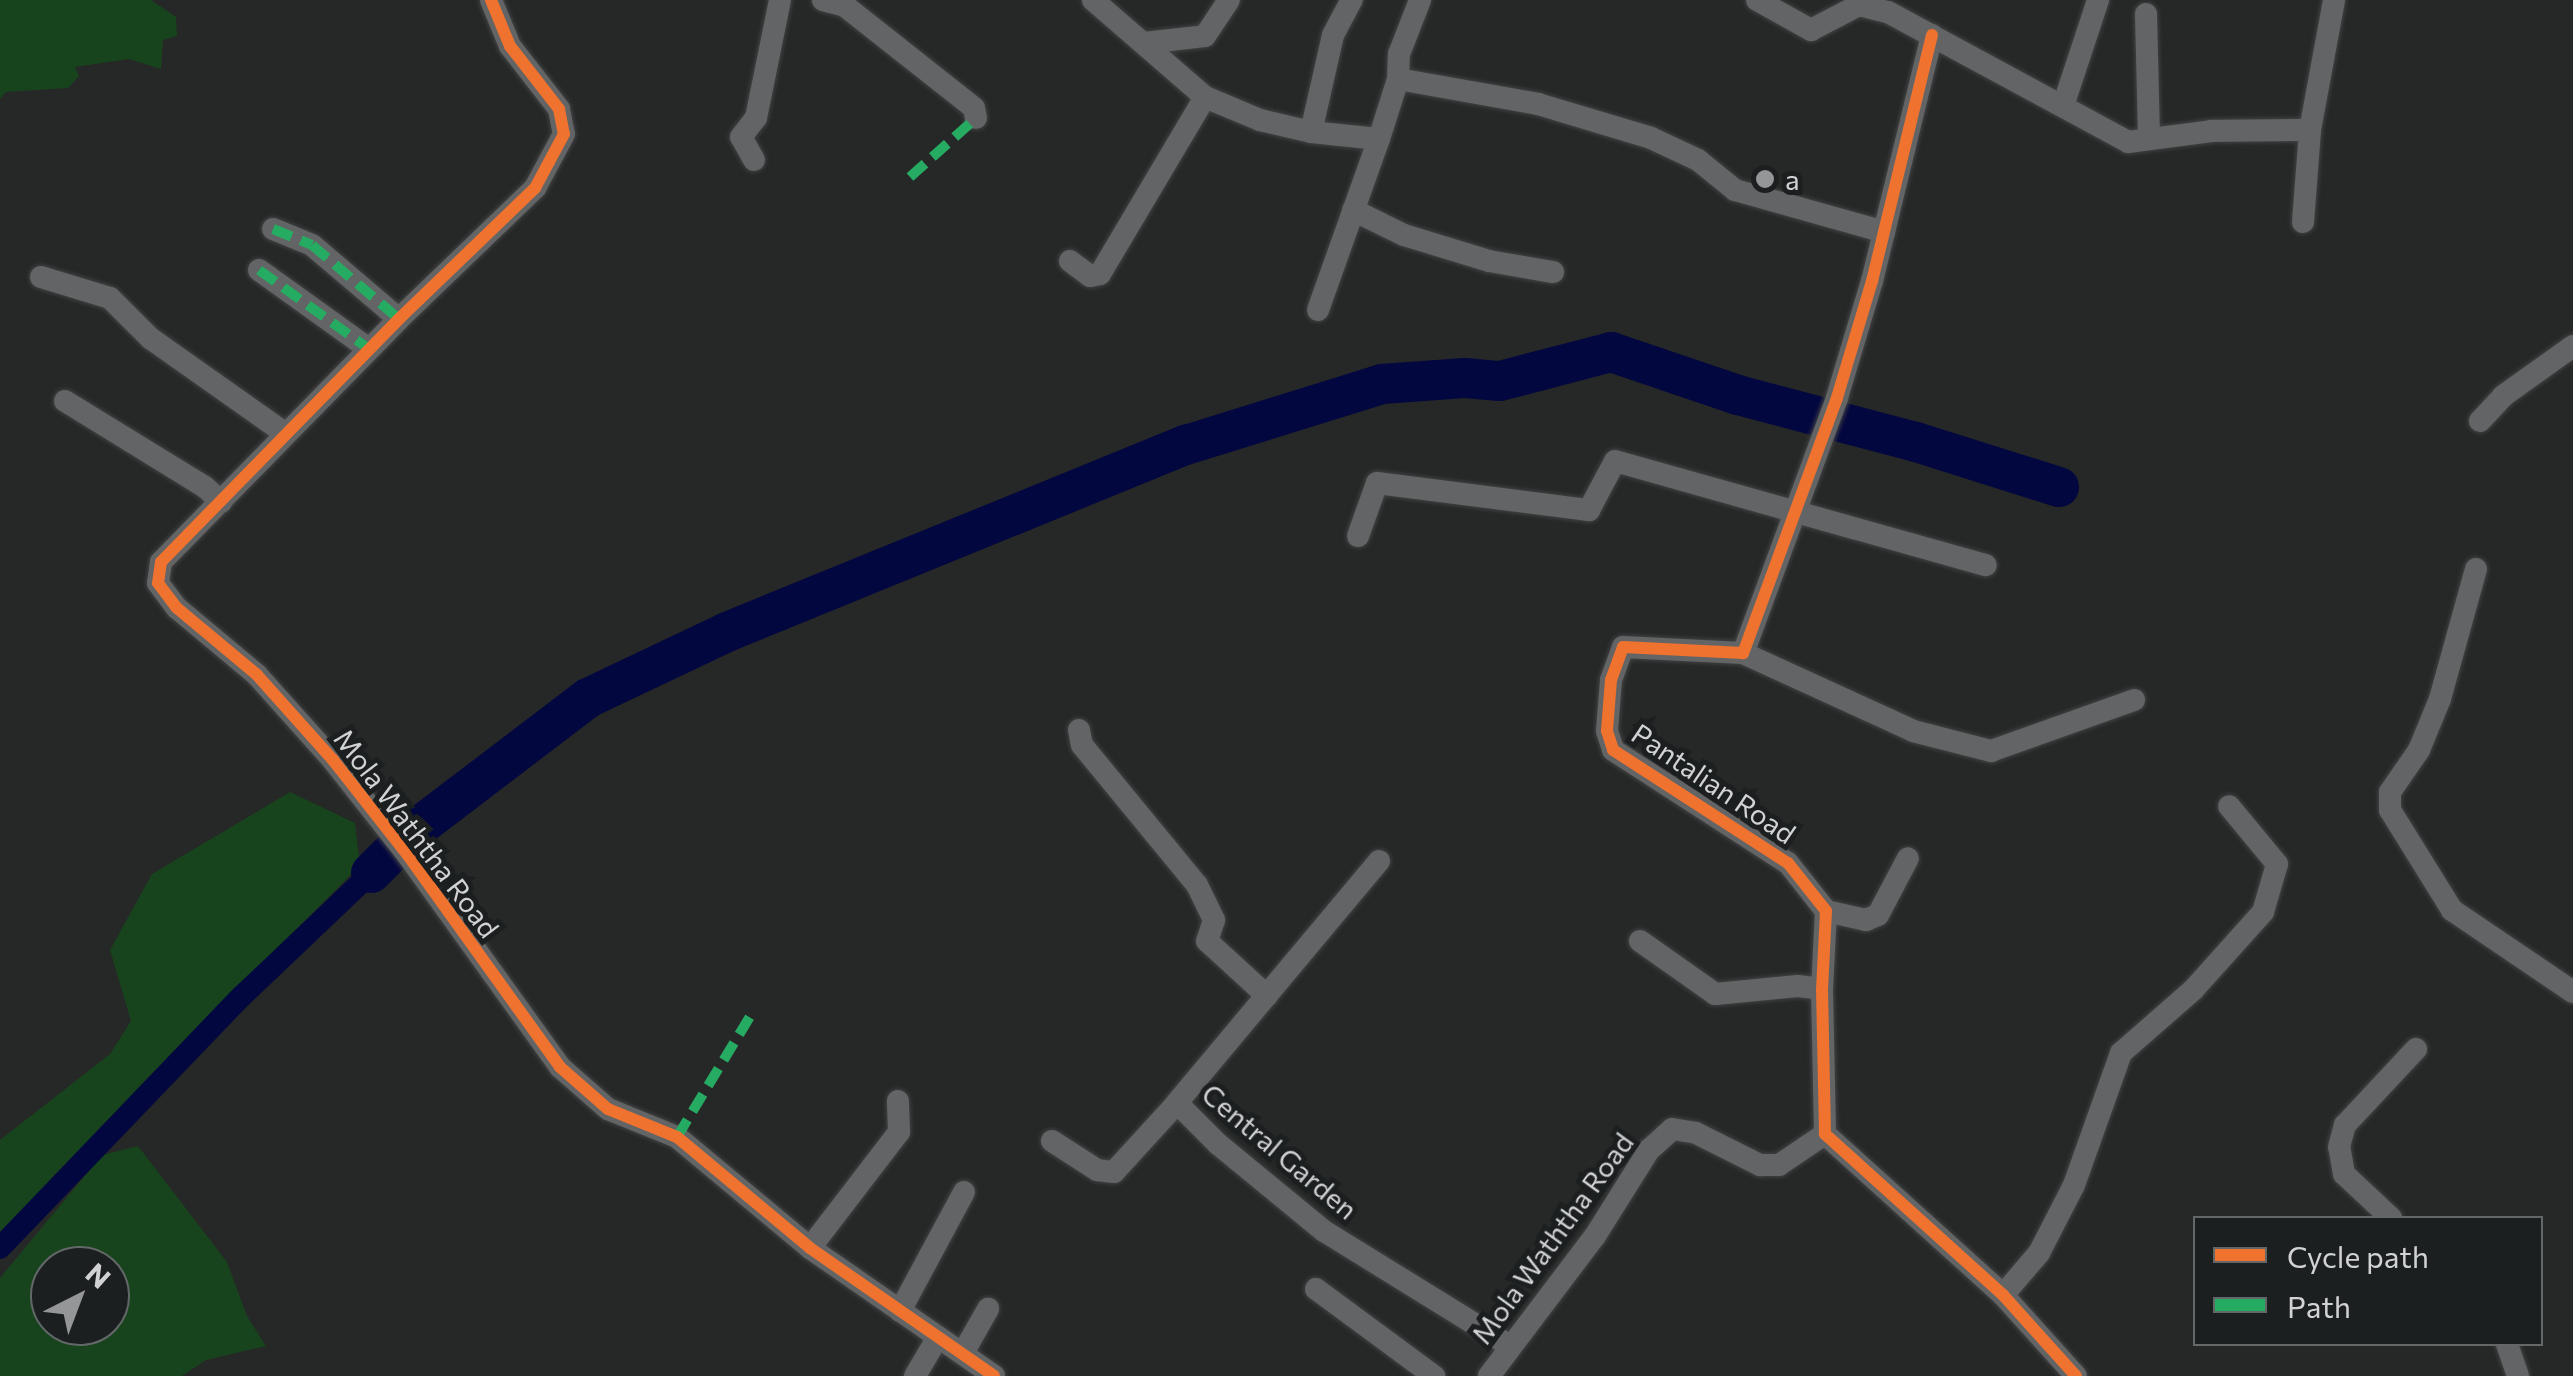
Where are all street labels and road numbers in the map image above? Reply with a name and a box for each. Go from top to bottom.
street label: Pantalian Road [1626,716,1802,850]
street label: Mola Waththa Road [328,722,506,944]
street label: Central Garden [1196,1076,1364,1226]
street label: Mola Waththa Road [1464,1126,1640,1350]

